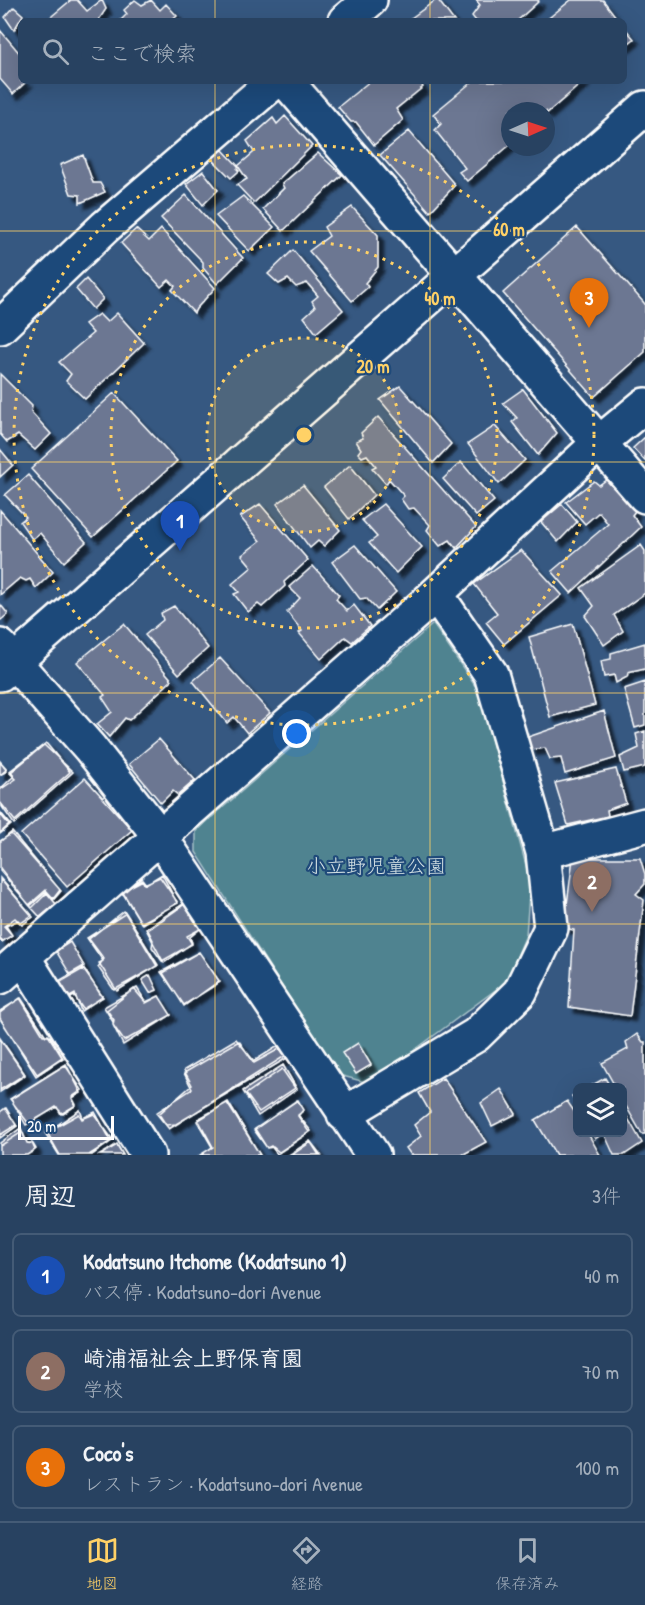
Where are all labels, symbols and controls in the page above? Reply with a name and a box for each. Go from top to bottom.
search box [18,18,627,84]
icon: search [39,35,72,68]
text: ここで検索 [87,38,197,68]
north arrow [501,102,555,156]
text: 60 m [493,217,525,242]
pin: 3 [570,278,608,328]
text: 40 m [424,286,456,311]
text: 20 m [357,354,389,379]
centre of rings [294,425,314,445]
pin: 1 [160,502,200,551]
your location [282,719,311,748]
park label: 小立野児童公園 [306,852,446,879]
pin: 2 [572,862,612,912]
map controls [573,1083,627,1137]
button: layers [573,1083,627,1137]
scale bar [18,1113,114,1140]
text: 20 m [27,1115,56,1137]
text: 周辺 [24,1178,76,1213]
text: 3件 [592,1182,621,1209]
text: Kodatsuno Itchome (Kodatsuno 1) [83,1246,347,1276]
text: 1 [42,1262,49,1289]
text: 40 m [584,1262,619,1289]
text: バス停 · Kodatsuno-dori Avenue [83,1278,321,1305]
text: 崎浦福祉会上野保育園 [83,1343,303,1373]
text: 2 [41,1358,50,1385]
text: 70 m [582,1358,619,1385]
text: 学校 [83,1375,123,1402]
text: Coco's [83,1438,133,1468]
text: 3 [41,1454,50,1481]
text: 100 m [576,1454,619,1481]
text: レストラン · Kodatsuno-dori Avenue [83,1470,363,1497]
tab: 地図 [86,1534,119,1594]
tab: 経路 [290,1534,323,1594]
tab: 保存済み [495,1534,559,1594]

